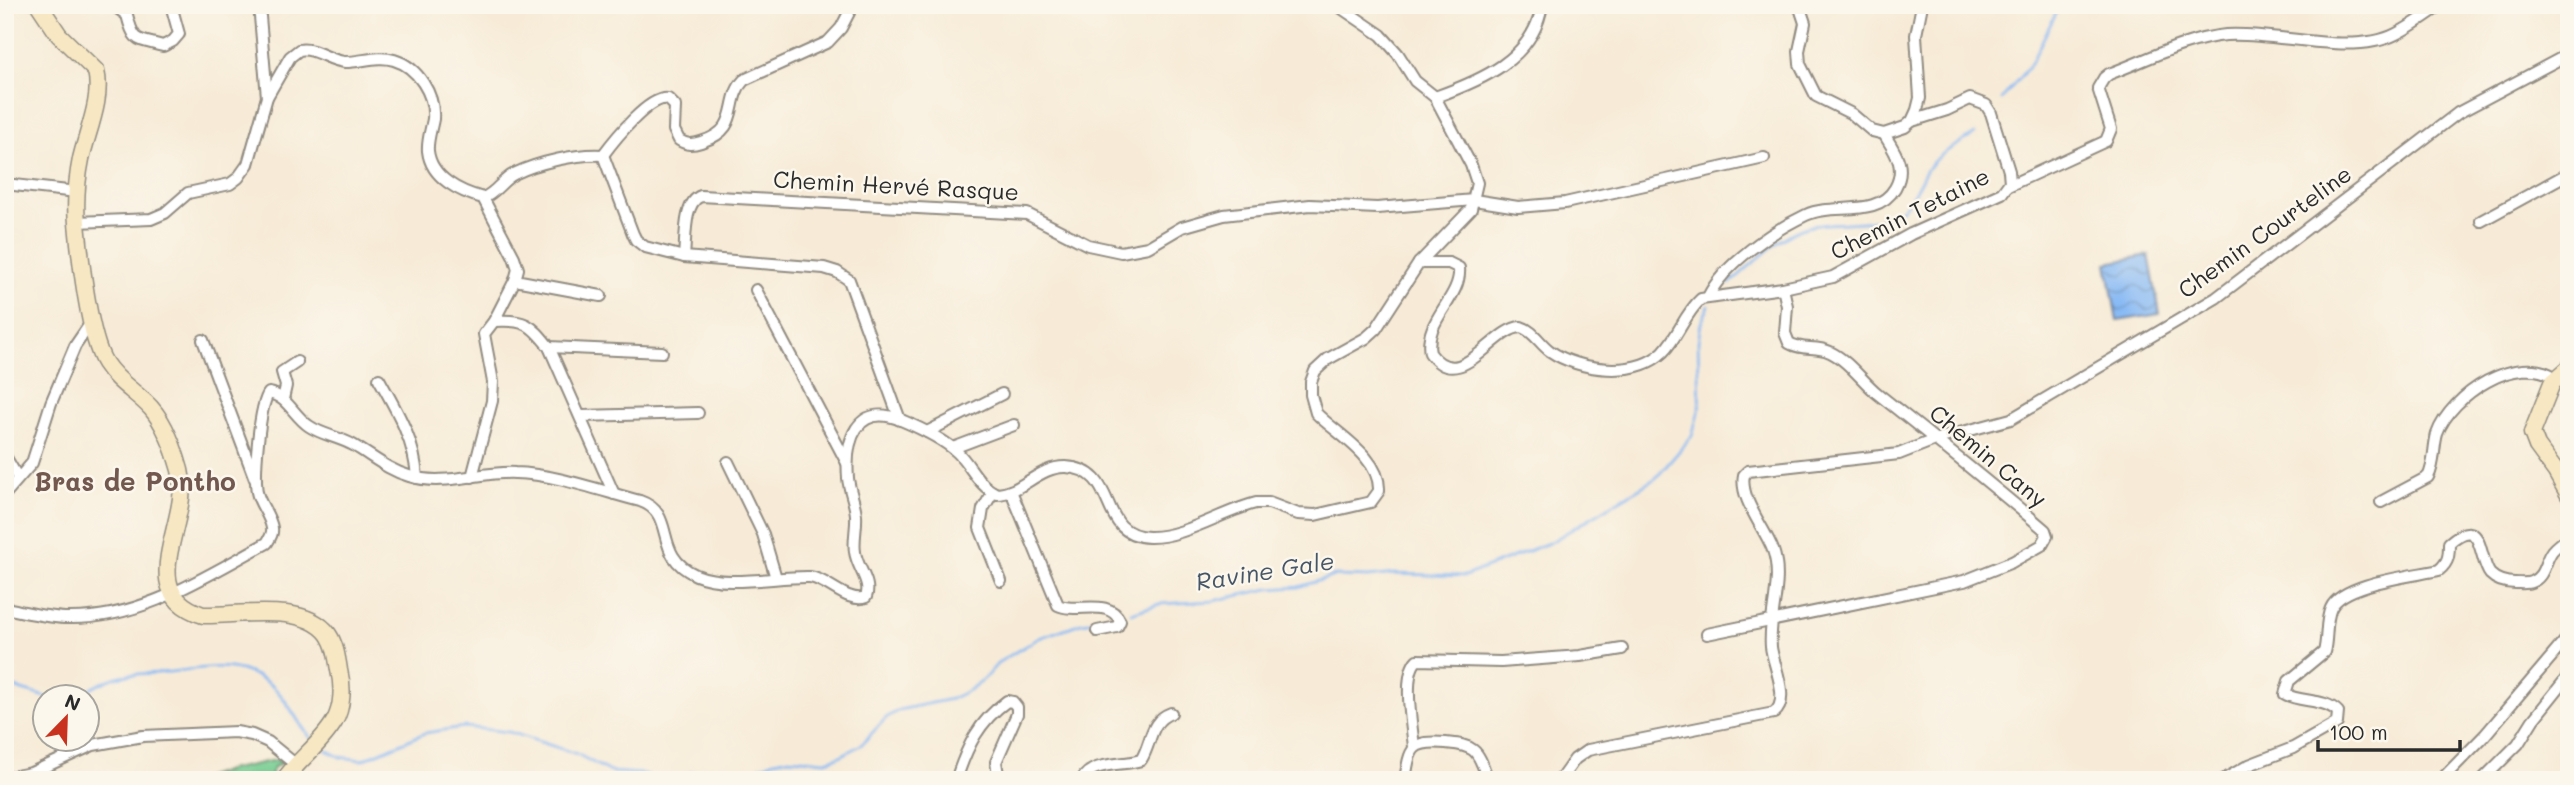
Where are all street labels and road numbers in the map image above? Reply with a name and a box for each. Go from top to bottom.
street label: Chemin Courteline [2172,158,2357,304]
street label: Chemin Tetaine [1825,160,1994,266]
street label: Chemin Hervé Rasque [772,164,1020,206]
street label: Chemin Cany [1924,397,2054,513]

